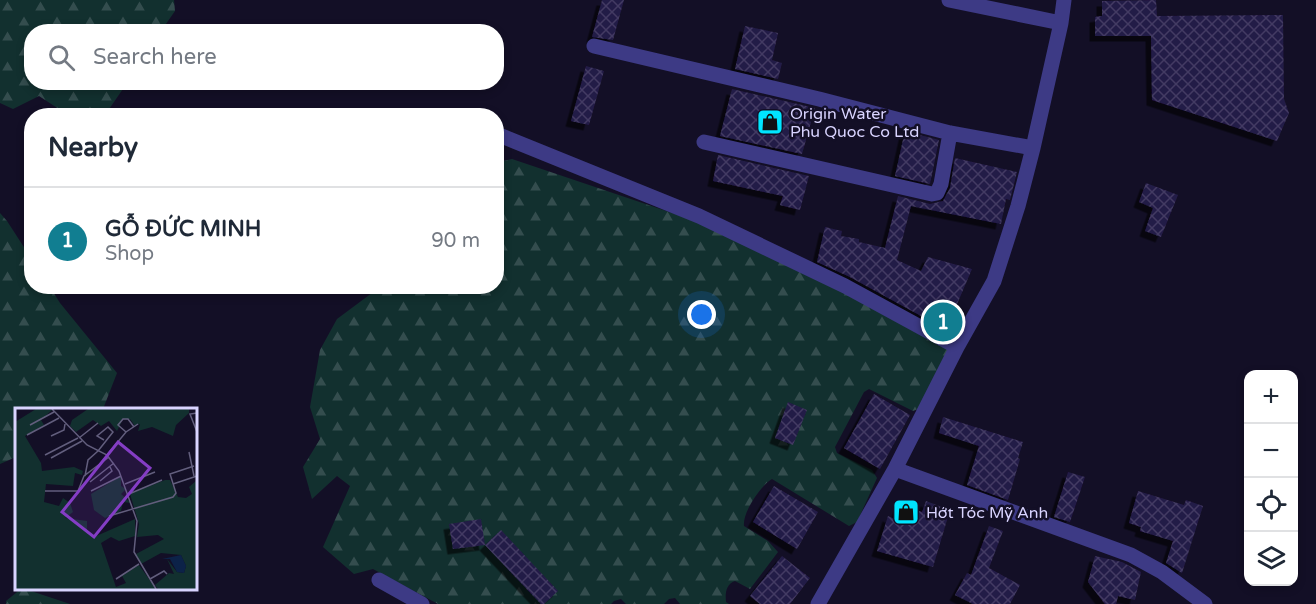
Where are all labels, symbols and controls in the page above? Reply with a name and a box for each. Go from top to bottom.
search box [24,24,504,90]
icon: search [45,41,78,74]
text: Search here [93,44,217,70]
place label: Origin Water Phu Quoc Co Ltd [790,104,919,142]
shop icon: Origin Water Phu Quoc Co Ltd [755,107,785,137]
text: Nearby [48,132,138,163]
text: GỖ ĐỨC MINH [105,216,261,242]
text: 1 [61,229,74,253]
text: 90 m [431,229,480,253]
text: Shop [105,242,154,266]
your location [687,300,716,329]
pin: 1 [924,300,962,344]
map controls [1244,370,1298,586]
button: + [1244,370,1298,424]
inset map [15,408,196,589]
button: − [1244,424,1298,478]
button: locate [1244,478,1298,532]
shop icon: Hớt Tóc Mỹ Anh [891,497,921,527]
place label: Hớt Tóc Mỹ Anh [926,503,1048,523]
button: layers [1244,532,1298,586]

